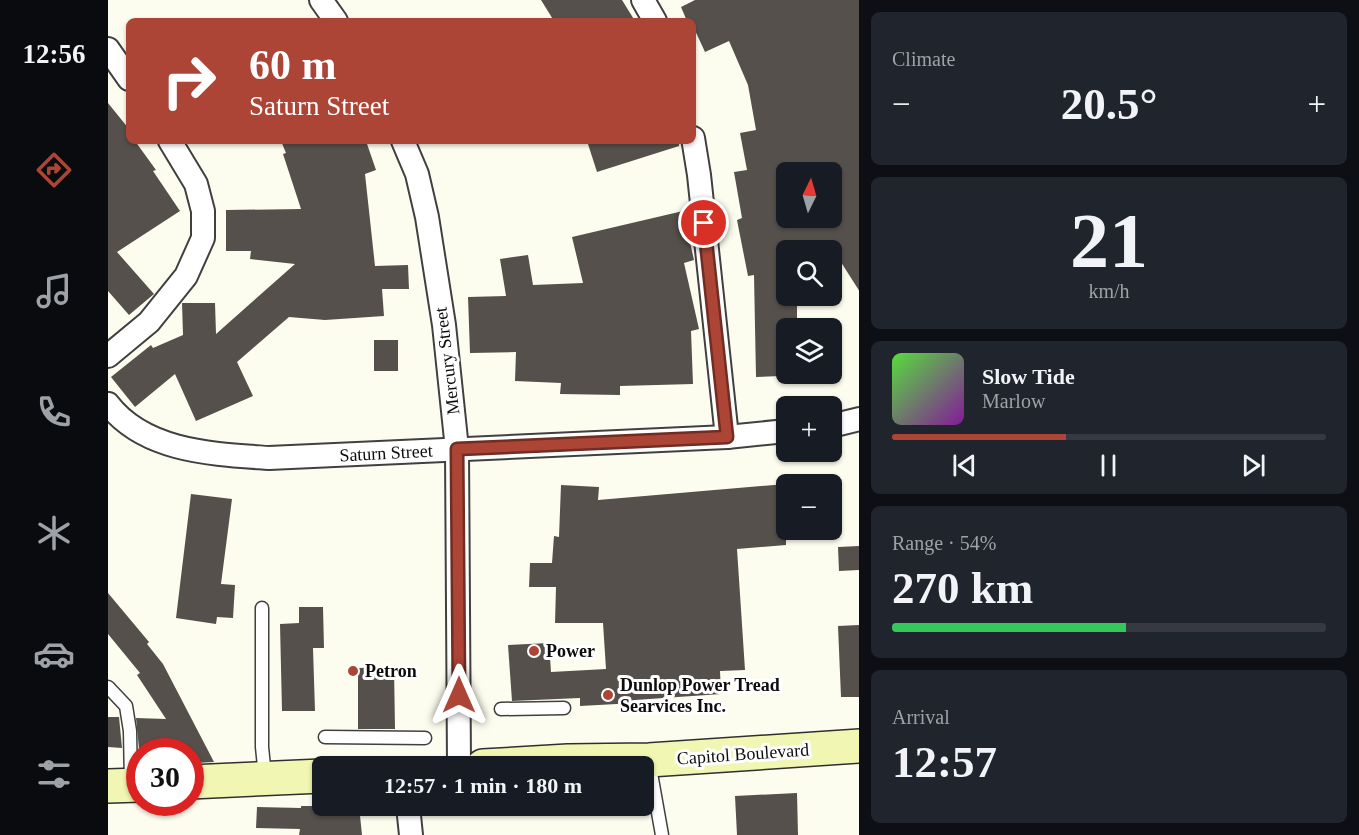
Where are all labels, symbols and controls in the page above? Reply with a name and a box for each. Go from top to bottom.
text: 12:56 [23,39,86,69]
icon: right [150,42,228,120]
text: 60 m [249,42,337,88]
text: Climate [892,48,955,70]
text: 20.5° [1061,79,1157,129]
text: − [892,86,911,122]
text: + [1307,86,1326,122]
text: Saturn Street [249,91,389,121]
icon: directions [33,149,75,191]
north arrow [776,162,842,228]
map controls [776,162,842,540]
pin [678,197,729,248]
text: 21 [1070,197,1148,284]
icon: arrive [687,206,720,239]
button: search [776,240,842,306]
icon: music [33,270,75,312]
text: km/h [1088,280,1130,302]
street label: Mercury Street [430,306,464,416]
button: layers [776,318,842,384]
text: Slow Tide [982,364,1075,389]
text: Marlow [982,390,1045,412]
icon: phone [33,391,75,433]
button: + [776,396,842,462]
street label: Saturn Street [339,441,433,465]
icon: previous [948,449,981,482]
icon: pause [1092,449,1125,482]
icon: next [1237,449,1270,482]
button: − [776,474,842,540]
icon: climate [33,512,75,554]
text: Range · 54% [892,532,996,554]
text: 270 km [892,563,1033,613]
icon: car [33,633,75,675]
place label: Power [546,641,595,661]
marker: Power [527,644,541,658]
place label: Petron [365,661,417,681]
position arrow [427,663,491,727]
marker: Petron [346,664,360,678]
place label: Dunlop Power Tread Searvices Inc. [620,675,780,716]
marker: Dunlop Power Tread Searvices Inc. [601,688,615,702]
text: Arrival [892,706,950,728]
text: 12:57 [892,737,997,787]
speed limit sign: 30 [126,738,204,816]
street label: Capitol Boulevard [676,739,810,769]
icon: filters [33,753,75,795]
text: 12:57 · 1 min · 180 m [384,773,582,798]

